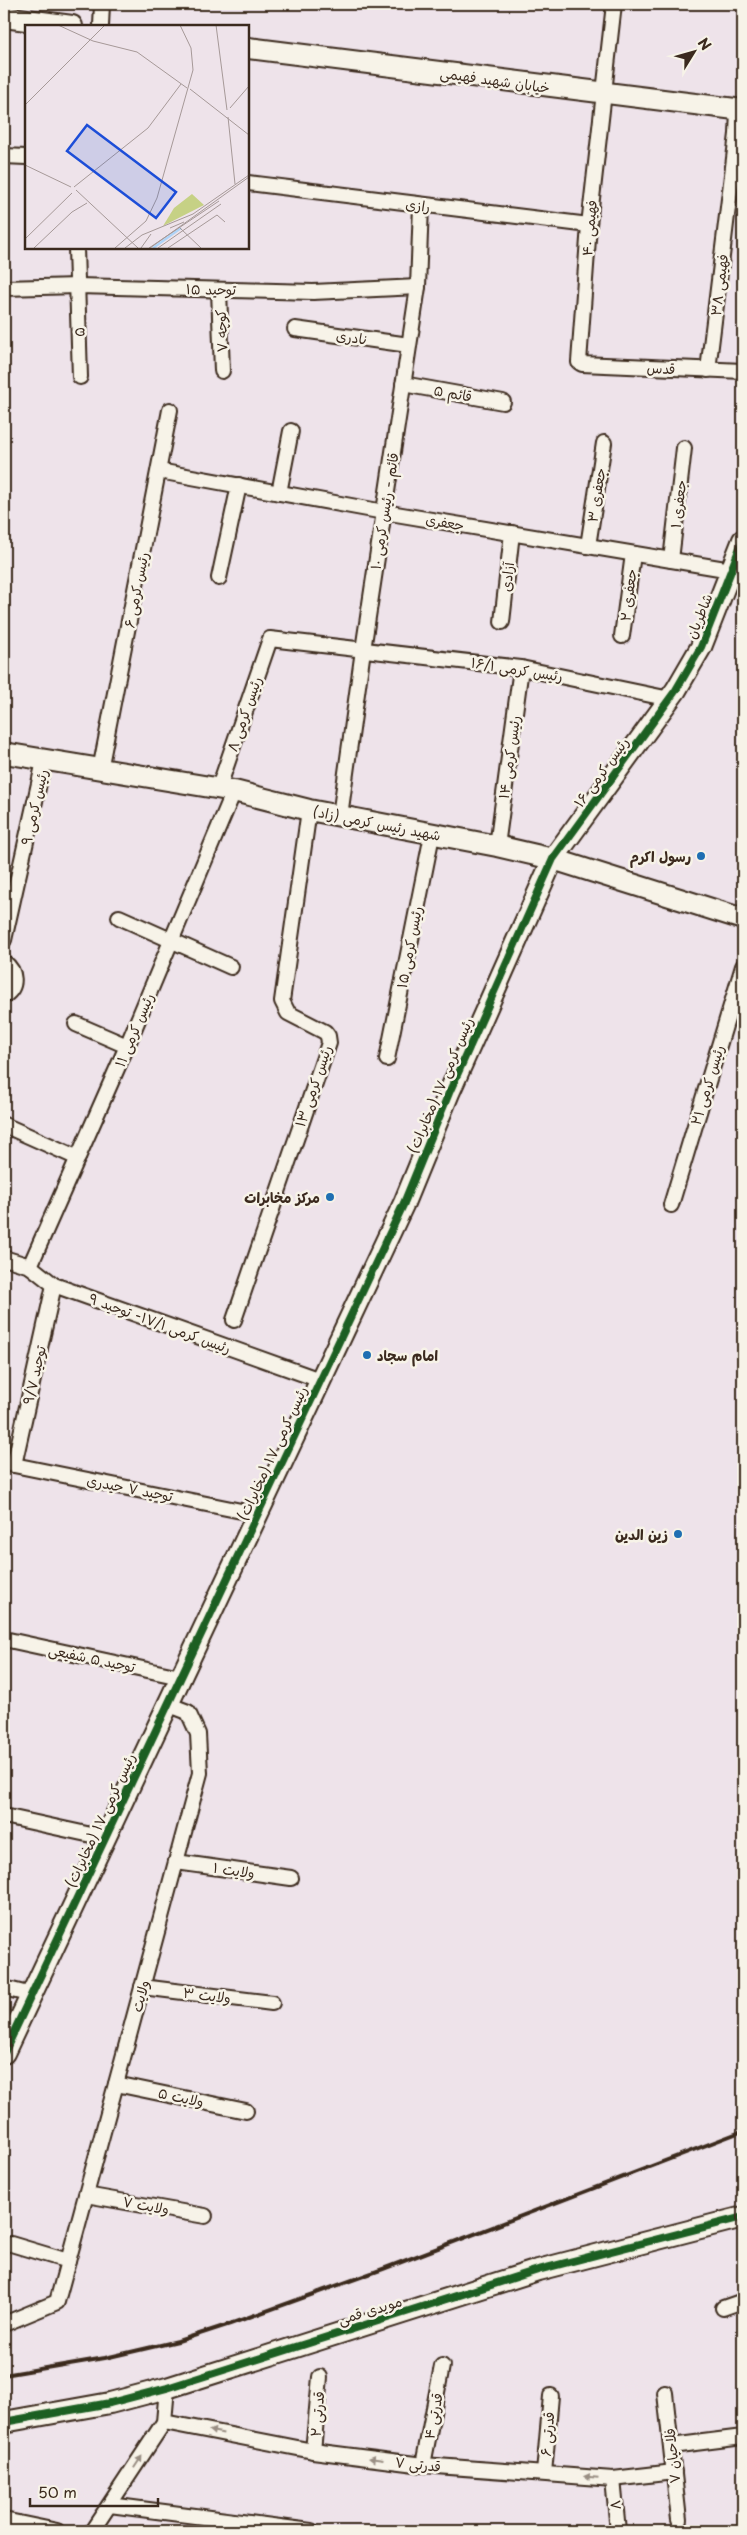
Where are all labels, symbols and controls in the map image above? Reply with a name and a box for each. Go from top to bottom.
inset map [25,25,249,249]
north arrow [670,28,720,78]
text: N [693,33,717,55]
street label: خیابان شهید فهیمی [439,62,551,98]
street label: رازی [404,193,432,217]
street label: فهیمی ۴۰ [576,199,602,257]
street label: فهیمی ۳۸ [705,253,733,317]
street label: توحید ۱۵ [186,278,237,300]
street label: کوچه ۷ [210,309,232,353]
street label: نادری [335,324,369,350]
street label: ۵ [68,327,90,337]
street label: قدس [646,357,676,379]
street label: قائم ۵ [432,379,474,408]
street label: قائم - رئیس کرمی ۱۰ [364,451,405,571]
street label: جعفری ۳ [581,466,611,524]
street label: جعفری ۱ [665,479,691,529]
street label: جعفری [424,508,466,536]
street label: رئیس کرمی ۶ [118,550,154,630]
street label: آزادی [495,561,519,593]
street label: جعفری ۲ [614,567,642,623]
street label: شاطریان [680,590,718,642]
street label: رئیس کرمی ۱۶/۱ [469,651,565,687]
street label: رئیس کرمی ۸ [221,674,267,754]
street label: رئیس کرمی ۱۴ [493,714,525,800]
street label: رئیس کرمی ۱۶ [568,733,634,811]
street label: رئیس کرمی ۹ [15,767,53,847]
street label: شهید رئیس کرمی (زاد) [311,800,443,846]
place label: رسول اکرم [630,846,691,868]
marker: رسول اکرم [695,850,707,862]
street label: رئیس کرمی ۱۵ [391,904,427,990]
street label: رئیس کرمی ۱۱ [109,990,159,1070]
street label: رئیس کرمی ۱۷ (مخابرات) [402,1014,478,1156]
street label: رئیس کرمی ۱۳ [289,1042,337,1130]
street label: رئیس کرمی ۲۱ [685,1042,729,1128]
place label: مرکز مخابرات [244,1187,320,1208]
marker: مرکز مخابرات [324,1191,336,1203]
street label: رئیس کرمی ۱۷/۱- توحید ۹ [86,1287,234,1359]
street label: توحید ۹/۷ [17,1343,51,1407]
place label: امام سجاد [377,1345,438,1367]
marker: امام سجاد [361,1349,373,1361]
street label: رئیس کرمی ۱۷ (مخابرات) [232,1382,312,1524]
street label: توحید ۷ حیدری [85,1469,176,1507]
place label: زین الدین [615,1524,668,1545]
marker: زین الدین [672,1528,684,1540]
street label: توحید ۵ شفیعی [47,1639,138,1678]
street label: رئیس کرمی ۱۷ (مخابرات) [60,1749,140,1891]
street label: ولایت ۱ [212,1857,256,1883]
street label: ولایت [126,1978,154,2014]
street label: ولایت ۳ [182,1982,232,2008]
street label: ولایت ۵ [156,2082,206,2112]
street label: ولایت ۷ [121,2191,171,2219]
street label: مویدی قمی [335,2290,405,2330]
street label: قدرتی ۲ [305,2390,329,2438]
street label: قدرتی ۴ [418,2391,448,2441]
street label: قدرتی ۶ [535,2411,559,2457]
street label: فلاحیان ۷ [659,2427,685,2485]
one-way arrow [208,2428,224,2436]
street label: قدرتی ۷ [394,2451,442,2477]
one-way arrow [134,2455,143,2468]
one-way arrow [368,2455,384,2463]
one-way arrow [582,2473,598,2481]
scale bar [30,2475,158,2507]
text: 50 m [38,2480,77,2503]
street label: ۸ [604,2499,626,2511]

